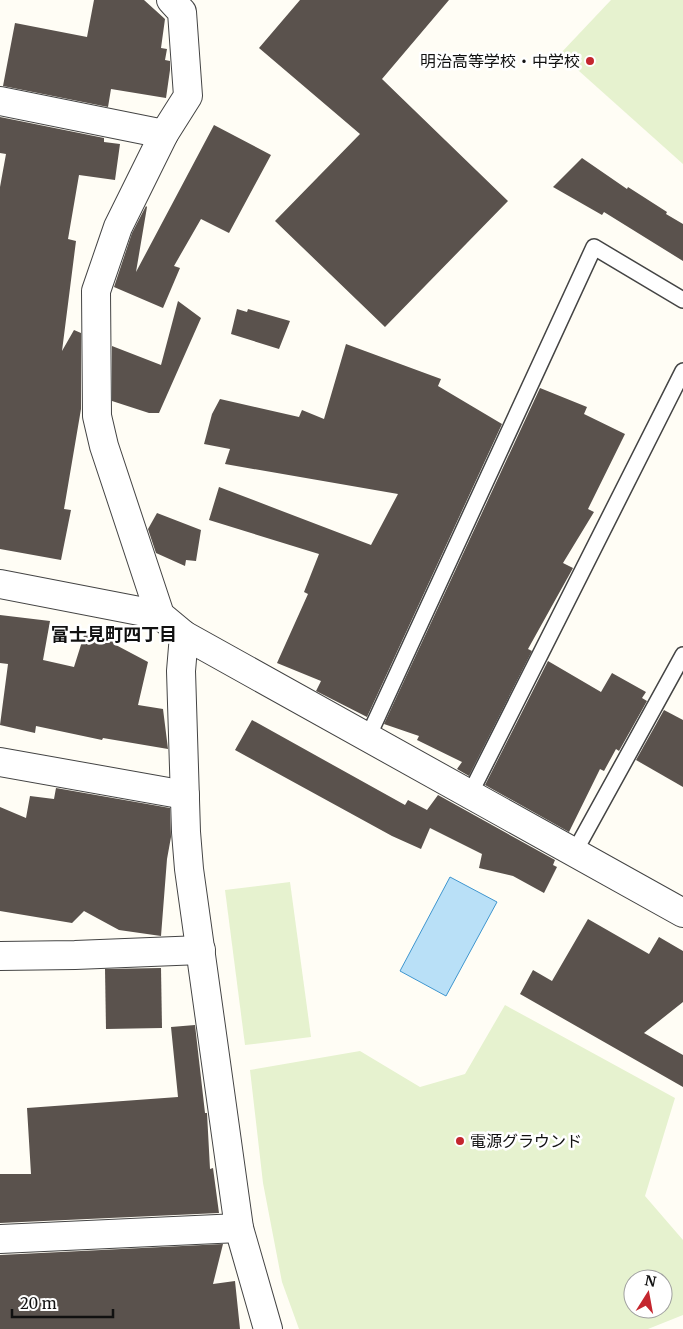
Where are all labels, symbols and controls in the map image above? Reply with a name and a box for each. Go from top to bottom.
place label: 明治高等学校・中学校 [420,51,580,71]
marker: 明治高等学校・中学校 [584,55,596,67]
district label: 富士見町四丁目 [51,623,177,646]
place label: 電源グラウンド [470,1131,582,1151]
marker: 電源グラウンド [454,1135,466,1147]
north arrow [623,1269,673,1319]
text: N [643,1271,658,1291]
scale bar [12,1286,114,1318]
text: 20 m [20,1294,57,1313]

